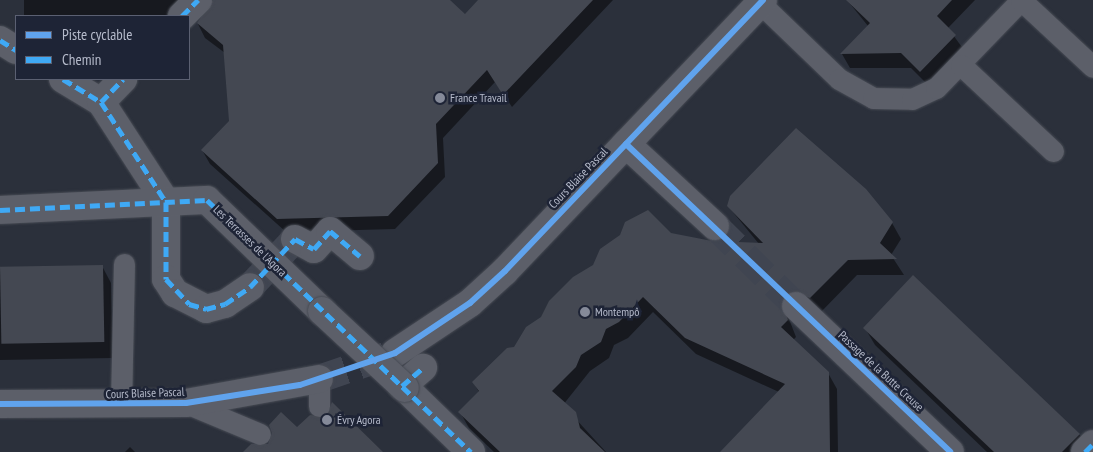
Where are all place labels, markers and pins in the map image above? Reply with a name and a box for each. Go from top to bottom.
place label: France Travail [450,91,507,105]
marker: France Travail [434,92,446,104]
place label: Montempô [595,305,639,319]
marker: Montempô [579,306,591,318]
place label: Évry Agora [337,413,381,427]
marker: Évry Agora [321,414,333,426]

